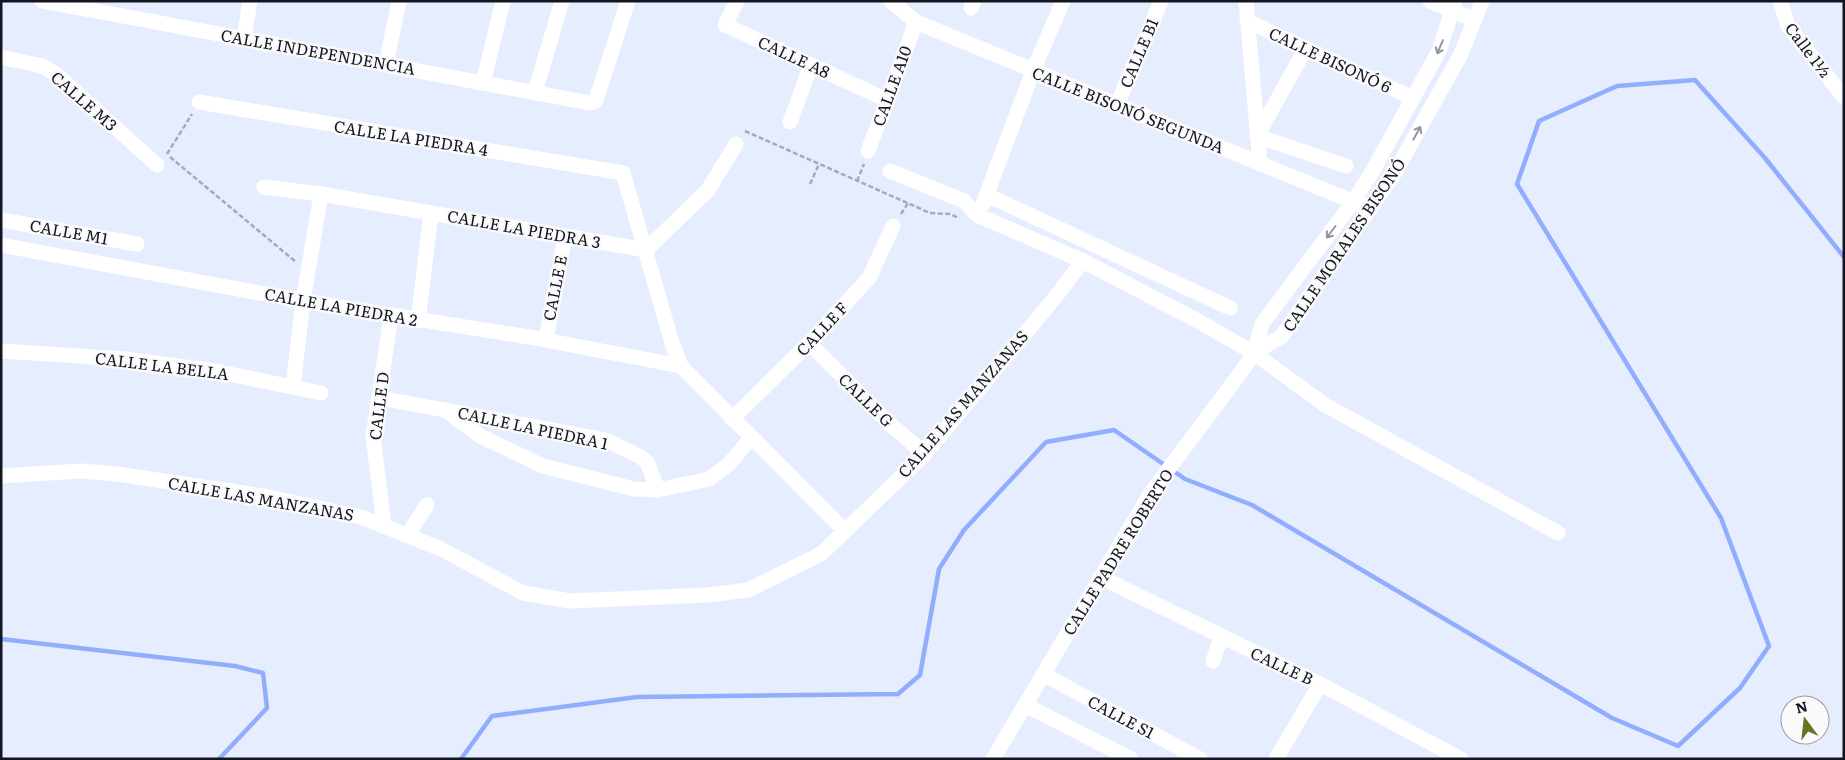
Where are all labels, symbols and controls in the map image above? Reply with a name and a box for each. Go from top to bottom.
street label: CALLE B1 [1113,14,1164,91]
street label: Calle 1½ [1780,17,1837,82]
street label: CALLE BISONÓ 6 [1265,20,1396,98]
street label: CALLE INDEPENDENCIA [219,22,418,80]
street label: CALLE A8 [754,29,835,83]
one-way arrow [1435,39,1444,54]
street label: CALLE A10 [865,42,917,129]
street label: CALLE BISONÓ SEGUNDA [1029,60,1228,159]
street label: CALLE M3 [46,65,123,136]
street label: CALLE LA PIEDRA 4 [332,113,490,161]
one-way arrow [1412,126,1422,141]
street label: CALLE MORALES BISONÓ [1276,153,1410,336]
street label: CALLE LA PIEDRA 3 [446,203,603,253]
street label: CALLE M1 [28,212,111,250]
one-way arrow [1325,225,1336,238]
street label: CALLE E [536,253,572,323]
street label: CALLE LA PIEDRA 2 [263,281,420,331]
street label: CALLE F [790,296,853,361]
street label: CALLE LAS MANZANAS [891,324,1033,482]
street label: CALLE LA BELLA [94,345,231,385]
street label: CALLE G [834,367,900,432]
street label: CALLE D [362,370,394,441]
street label: CALLE LA PIEDRA 1 [456,399,611,455]
street label: CALLE PADRE ROBERTO [1056,464,1178,639]
street label: CALLE LAS MANZANAS [166,470,356,526]
street label: CALLE B [1247,640,1318,690]
street label: CALLE S1 [1084,689,1160,744]
north arrow [1780,695,1830,745]
text: N [1793,695,1810,718]

